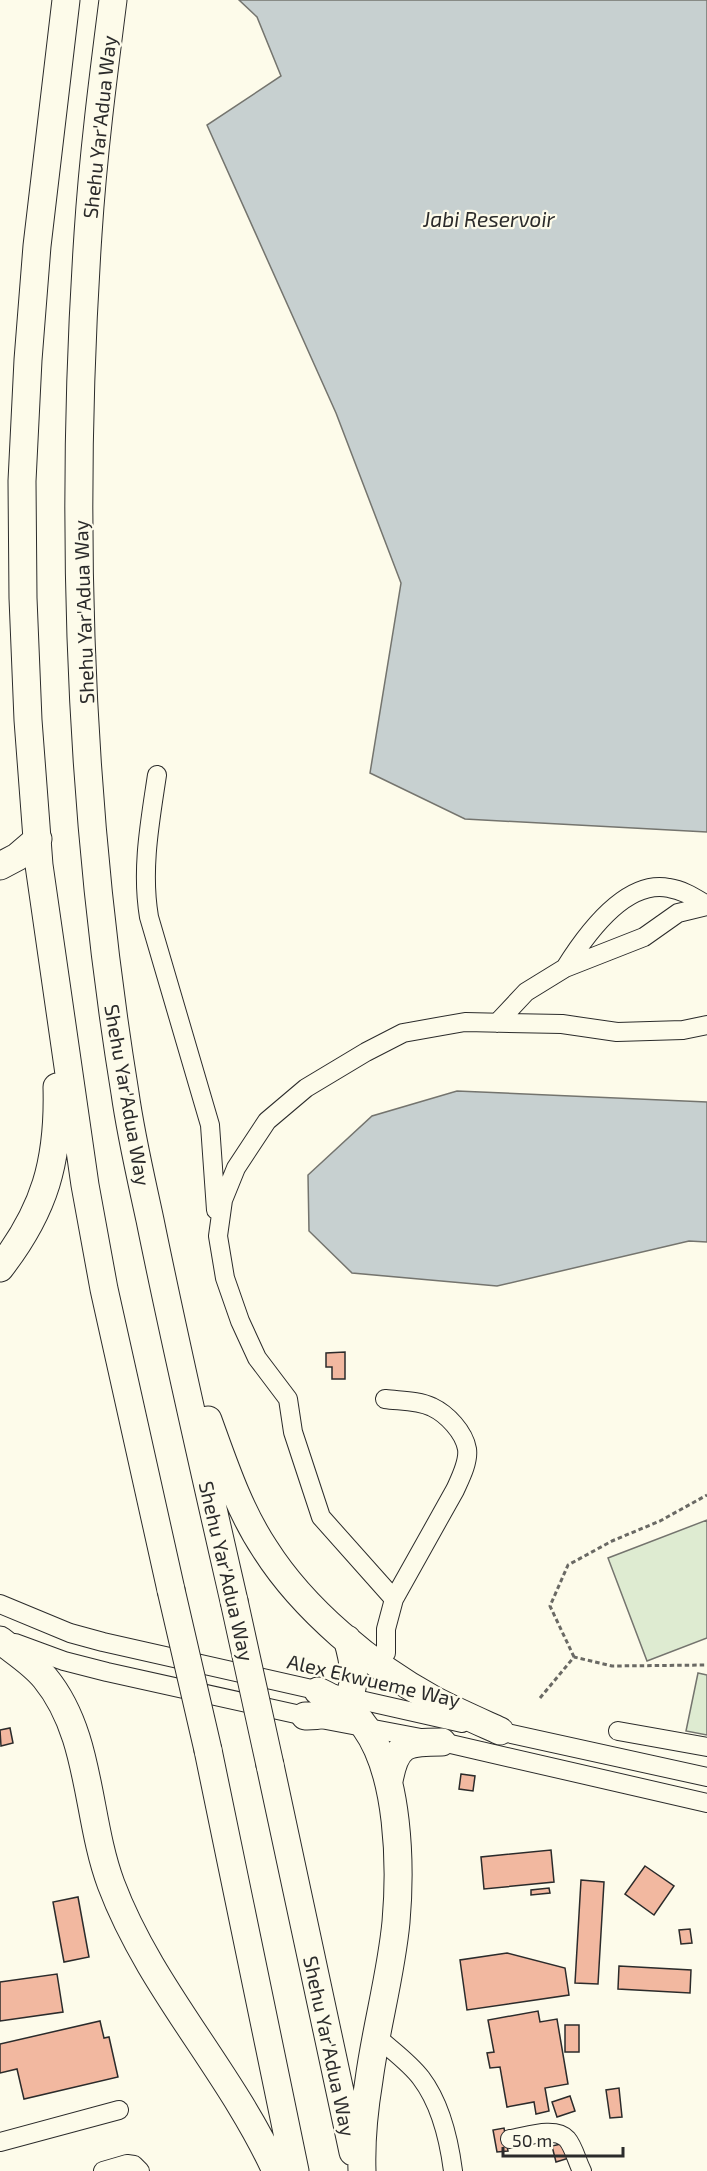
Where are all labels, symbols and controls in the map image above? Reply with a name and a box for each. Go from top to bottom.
street label: Shehu Yar'Adua Way [77,34,121,220]
water label: Jabi Reservoir [422,206,556,231]
street label: Shehu Yar'Adua Way [68,519,98,704]
street label: Shehu Yar'Adua Way [100,1002,156,1188]
street label: Shehu Yar'Adua Way [195,1479,259,1664]
street label: Alex Ekwueme Way [285,1648,463,1712]
street label: Shehu Yar'Adua Way [299,1954,361,2139]
scale bar [503,2120,623,2158]
text: 50 m [512,2129,552,2151]

